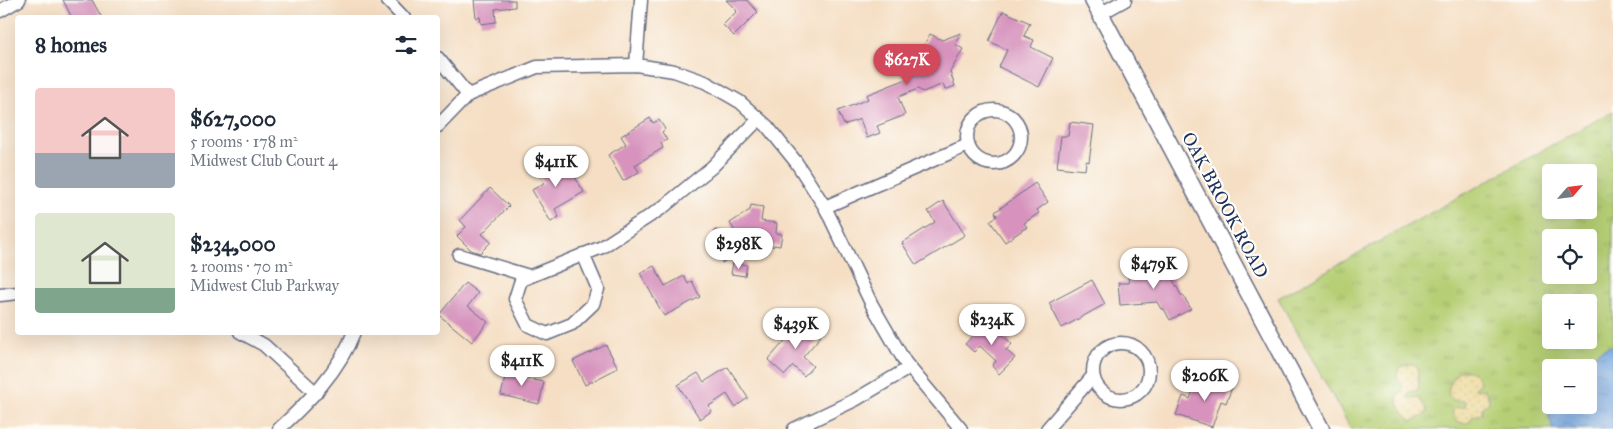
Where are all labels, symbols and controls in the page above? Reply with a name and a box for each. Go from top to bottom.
icon: filters [392,31,420,59]
text: 8 homes [35,32,107,58]
pin: $627K [872,44,942,86]
text: $627K [884,50,930,69]
text: $627,000 [190,106,276,132]
icon: home [75,108,135,168]
street label: OAK BROOK ROAD [1177,128,1273,282]
text: 5 rooms · 178 m² [190,132,298,151]
pin: $411K [521,146,591,188]
text: Midwest Club Court 4 [190,151,337,170]
text: $411K [535,152,577,171]
north arrow [1542,164,1598,219]
map controls [1542,164,1597,414]
pin: $298K [704,228,774,270]
button: locate [1542,229,1597,284]
text: $234,000 [190,231,276,257]
icon: home [75,233,135,293]
text: $298K [716,234,762,253]
pin: $479K [1119,248,1189,290]
text: $479K [1131,254,1177,273]
text: 2 rooms · 70 m² [190,257,293,276]
text: Midwest Club Parkway [190,276,339,295]
button: + [1542,294,1597,349]
pin: $234K [957,304,1027,346]
pin: $439K [761,308,831,350]
text: $234K [970,310,1014,329]
text: $439K [774,314,818,333]
pin: $411K [487,344,557,387]
text: $411K [501,351,543,370]
button: − [1542,359,1597,414]
pin: $206K [1170,360,1240,402]
text: $206K [1182,366,1228,385]

